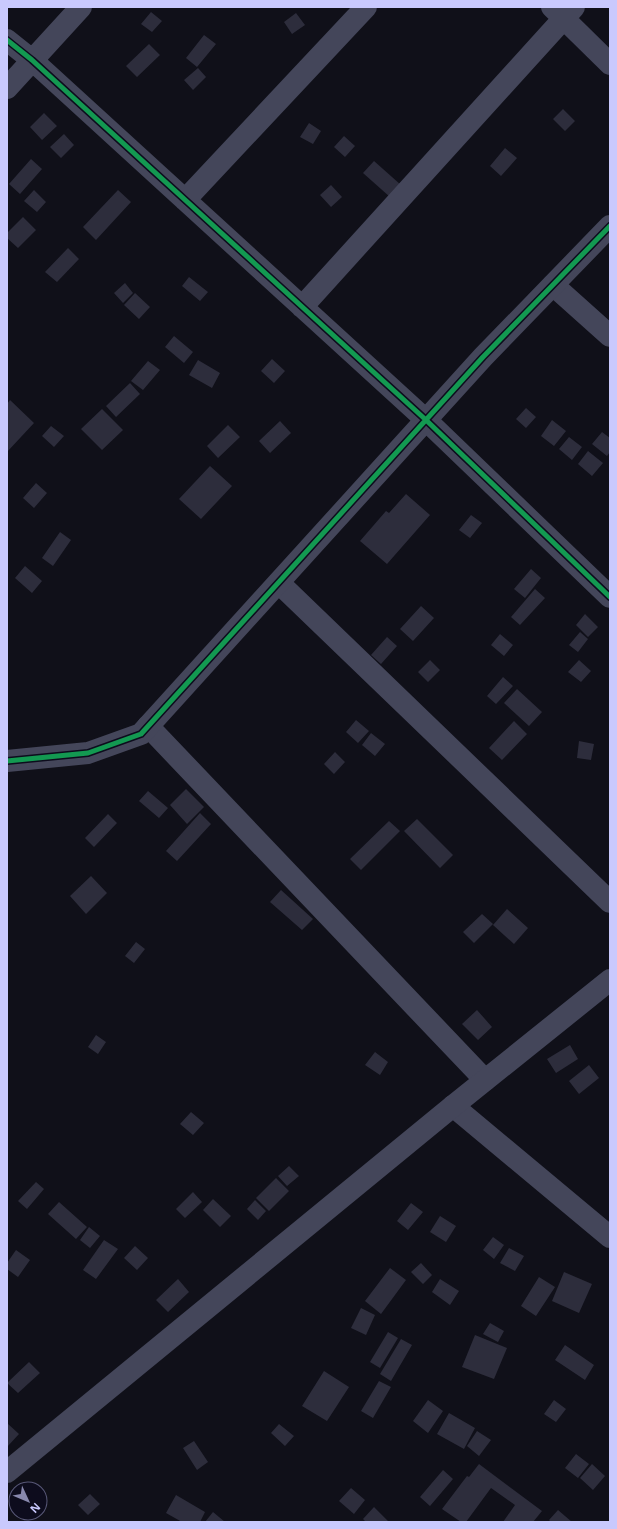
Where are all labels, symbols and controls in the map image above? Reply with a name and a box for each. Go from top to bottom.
north arrow [8,1481,48,1521]
text: N [27,1500,44,1517]

